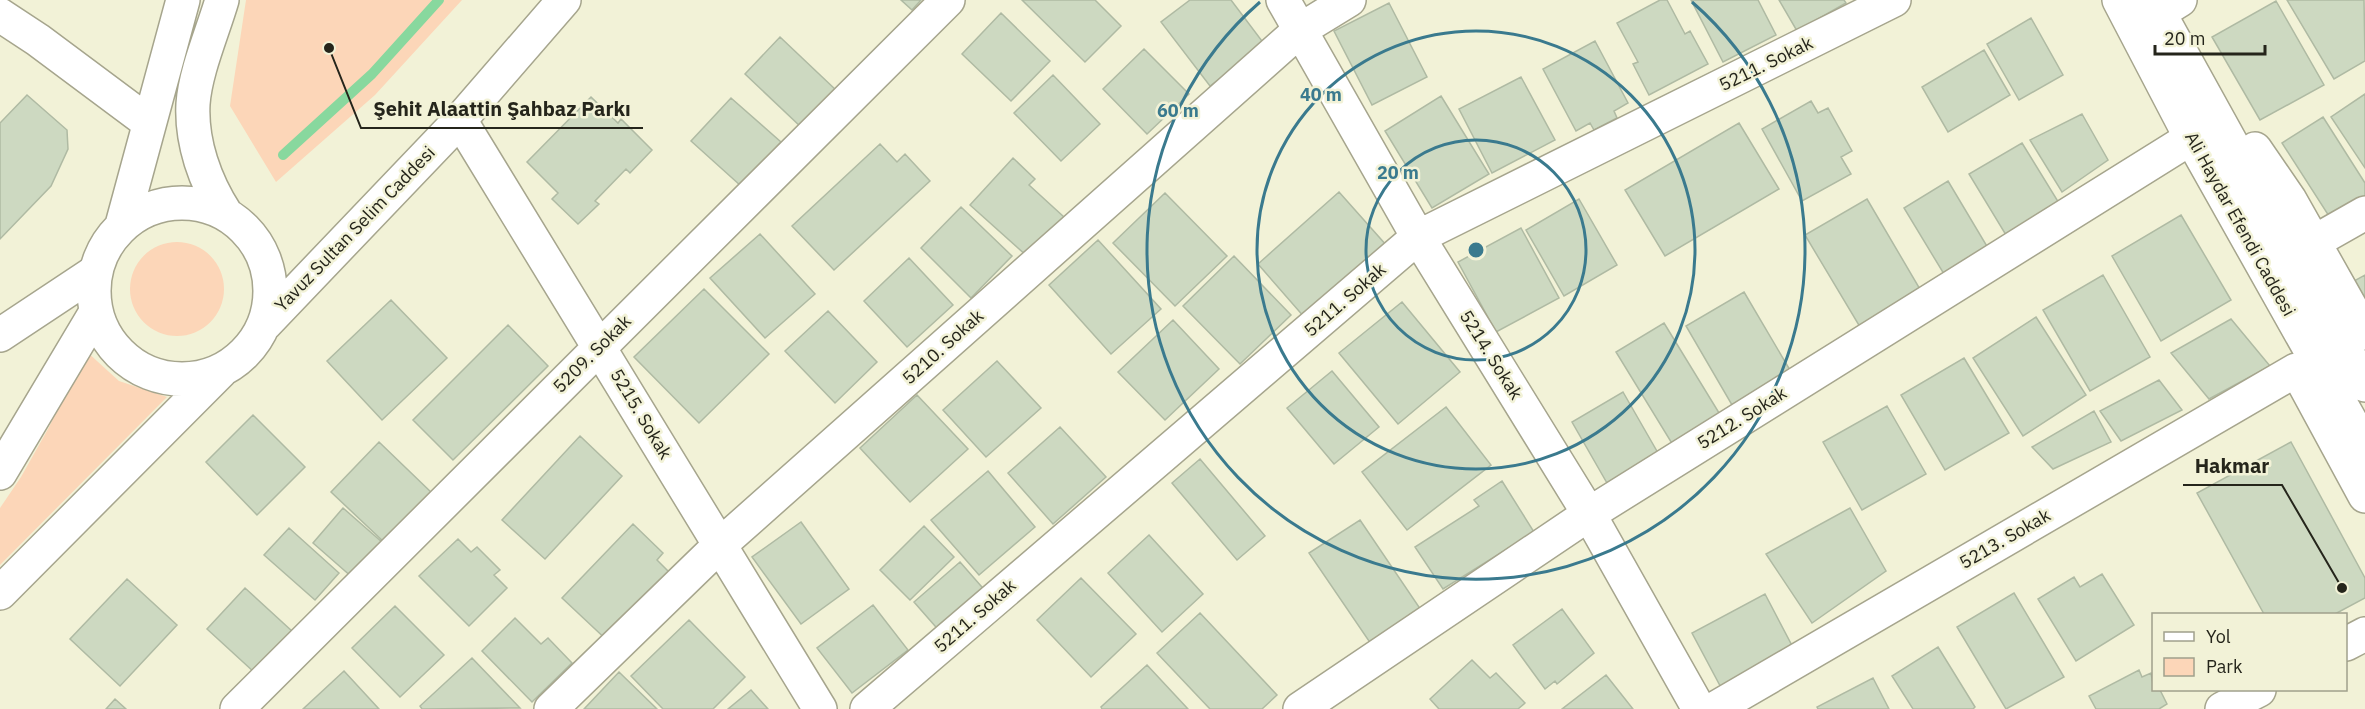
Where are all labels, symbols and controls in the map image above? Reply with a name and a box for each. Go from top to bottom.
scale bar [2155,18,2264,56]
text: 20 m [2164,27,2206,50]
street label: 5211. Sokak [1715,31,1817,96]
text: 40 m [1300,83,1342,106]
callout: Şehit Alaattin Şahbaz Parkı [361,90,643,128]
text: Şehit Alaattin Şahbaz Parkı [373,95,631,122]
text: 60 m [1157,99,1199,122]
street label: Ali Haydar Efendi Caddesi [2180,127,2301,320]
street label: Yavuz Sultan Selim Caddesi [269,141,440,316]
text: 20 m [1377,161,1419,184]
centre of rings [1466,240,1486,260]
street label: 5211. Sokak [1299,257,1391,342]
street label: 5210. Sokak [897,304,988,389]
street label: 5214. Sokak [1455,306,1528,404]
street label: 5209. Sokak [548,309,636,398]
street label: 5215. Sokak [605,364,678,464]
street label: 5212. Sokak [1693,381,1791,454]
callout: Hakmar [2183,447,2282,485]
text: Hakmar [2195,452,2269,479]
street label: 5213. Sokak [1955,503,2055,574]
street label: 5211. Sokak [929,573,1021,658]
legend [2152,613,2347,691]
text: Yol [2206,625,2231,648]
text: Park [2206,655,2243,678]

